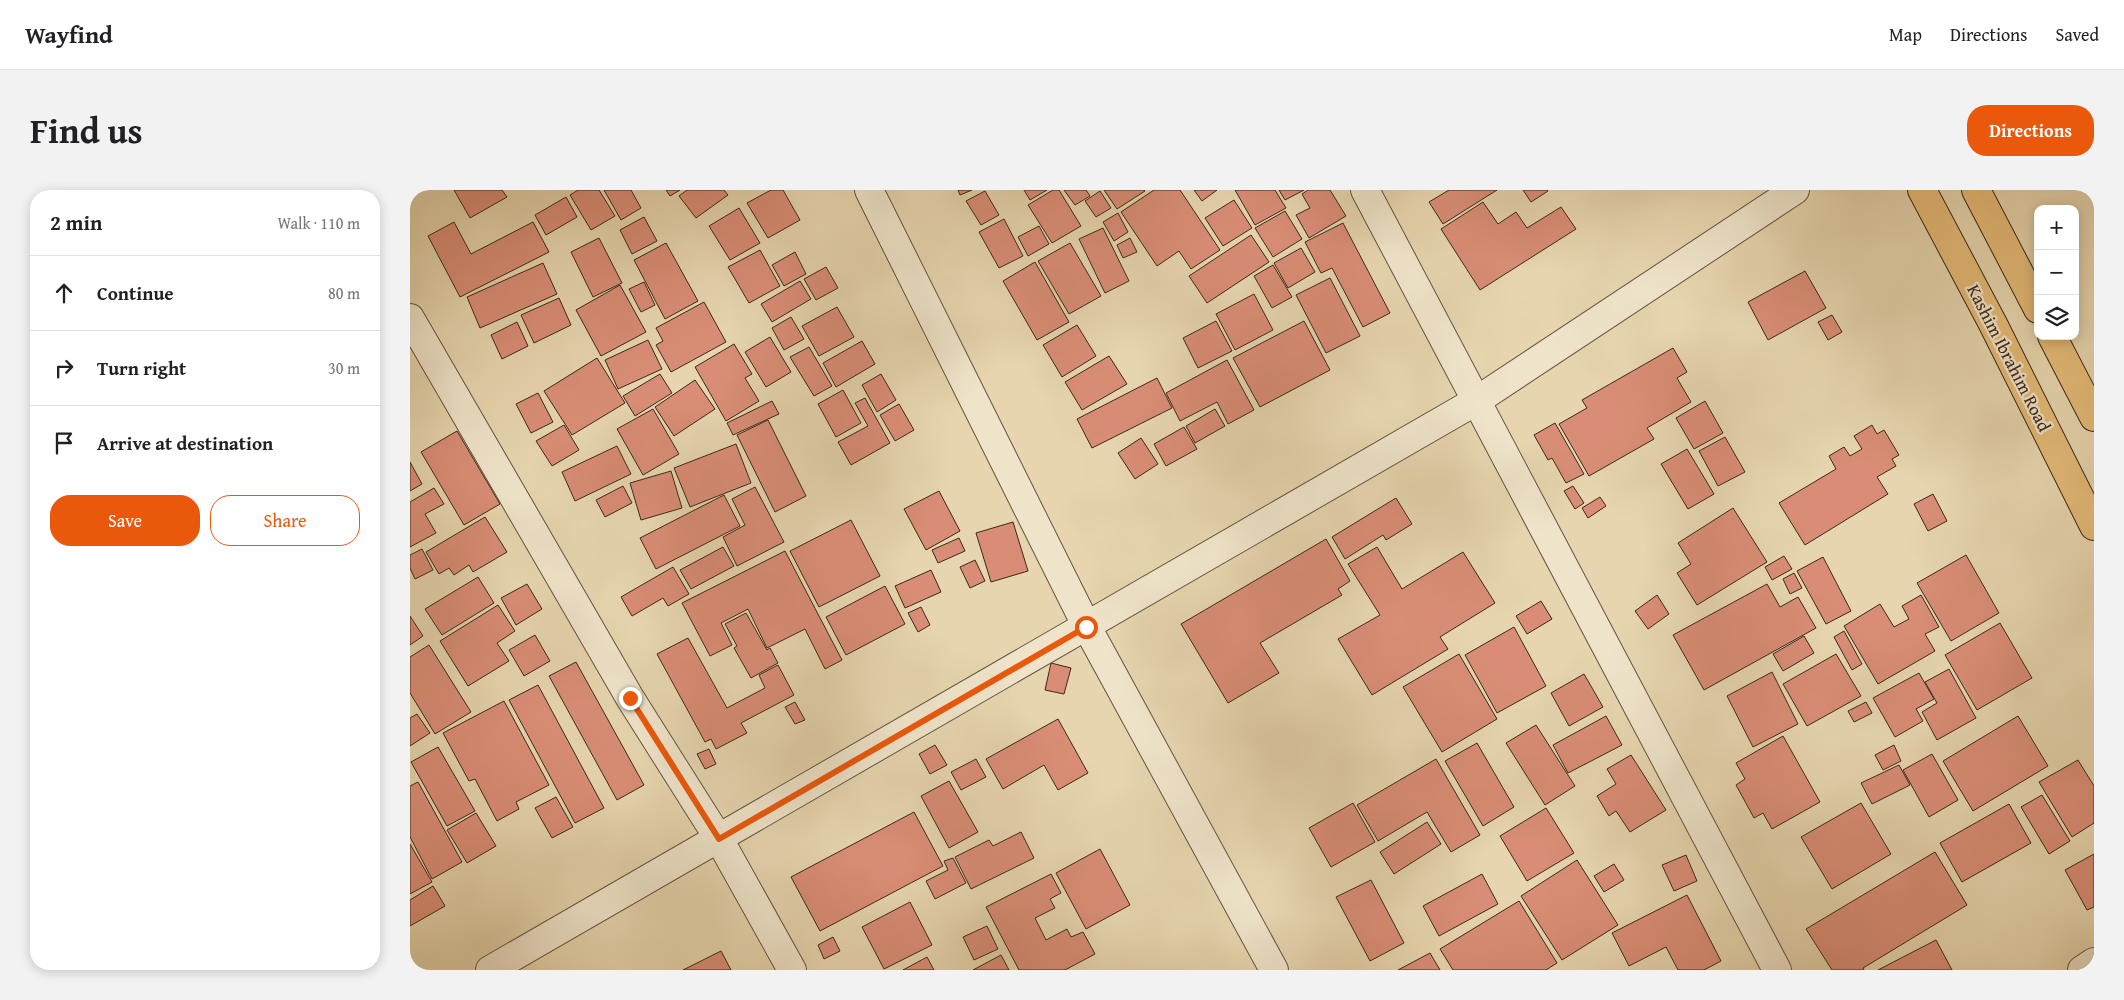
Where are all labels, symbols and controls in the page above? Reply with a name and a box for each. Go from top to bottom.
text: Wayfind [25,17,113,52]
text: Map [1889,21,1922,48]
text: Directions [1950,21,2027,48]
text: Saved [2055,21,2099,48]
text: Find us [30,105,143,156]
button: Directions [1967,105,2094,156]
map controls [2034,205,2079,340]
button: + [2034,205,2079,250]
text: 2 min [50,207,102,238]
text: Walk · 110 m [277,211,360,235]
button: − [2034,250,2079,295]
icon: ahead [50,279,78,307]
text: Continue [97,279,174,307]
street label: Kashim Ibrahim Road [1961,279,2058,437]
text: 80 m [328,281,360,305]
button: layers [2034,295,2079,340]
icon: right [50,354,78,382]
text: Turn right [97,354,186,382]
text: 30 m [328,356,360,380]
icon: arrive [50,429,78,457]
text: Arrive at destination [97,429,273,457]
button: Save [50,495,200,546]
button: Share [210,495,360,546]
route start [1075,616,1098,639]
route end [619,687,642,710]

